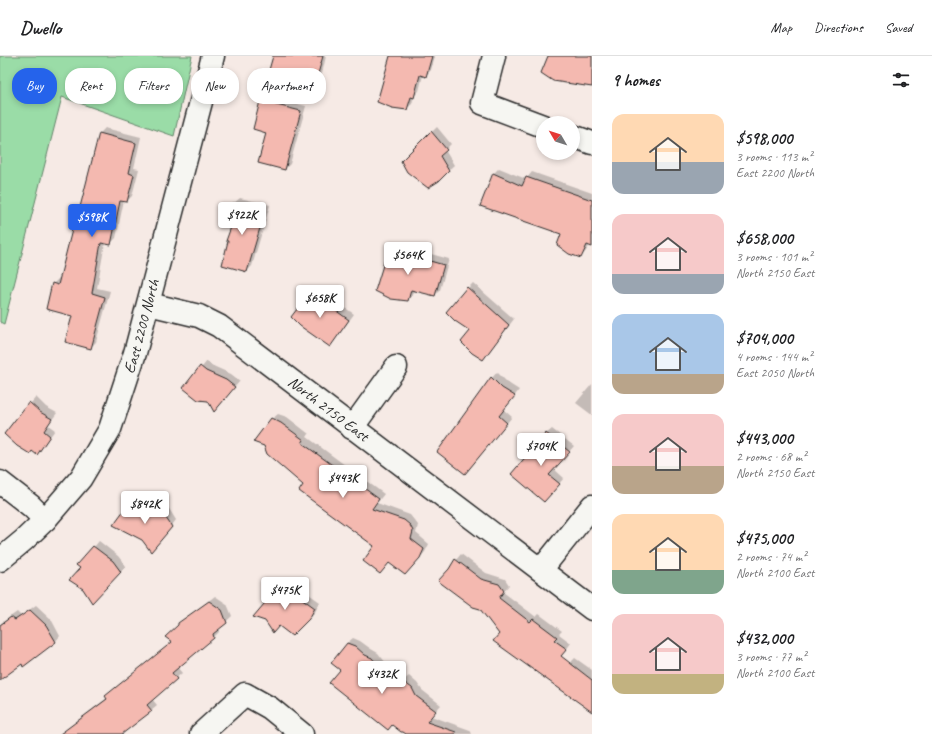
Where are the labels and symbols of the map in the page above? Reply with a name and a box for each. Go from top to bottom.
north arrow [536,116,580,160]
pin: $922K [214,202,270,236]
pin: $598K [64,204,120,238]
pin: $564K [380,242,436,276]
street label: East 2200 North [119,277,164,376]
pin: $658K [292,285,348,319]
street label: North 2150 East [284,372,374,447]
pin: $704K [513,433,569,467]
pin: $443K [315,465,371,499]
pin: $842K [117,491,173,525]
pin: $475K [257,577,313,611]
pin: $432K [354,661,410,695]

